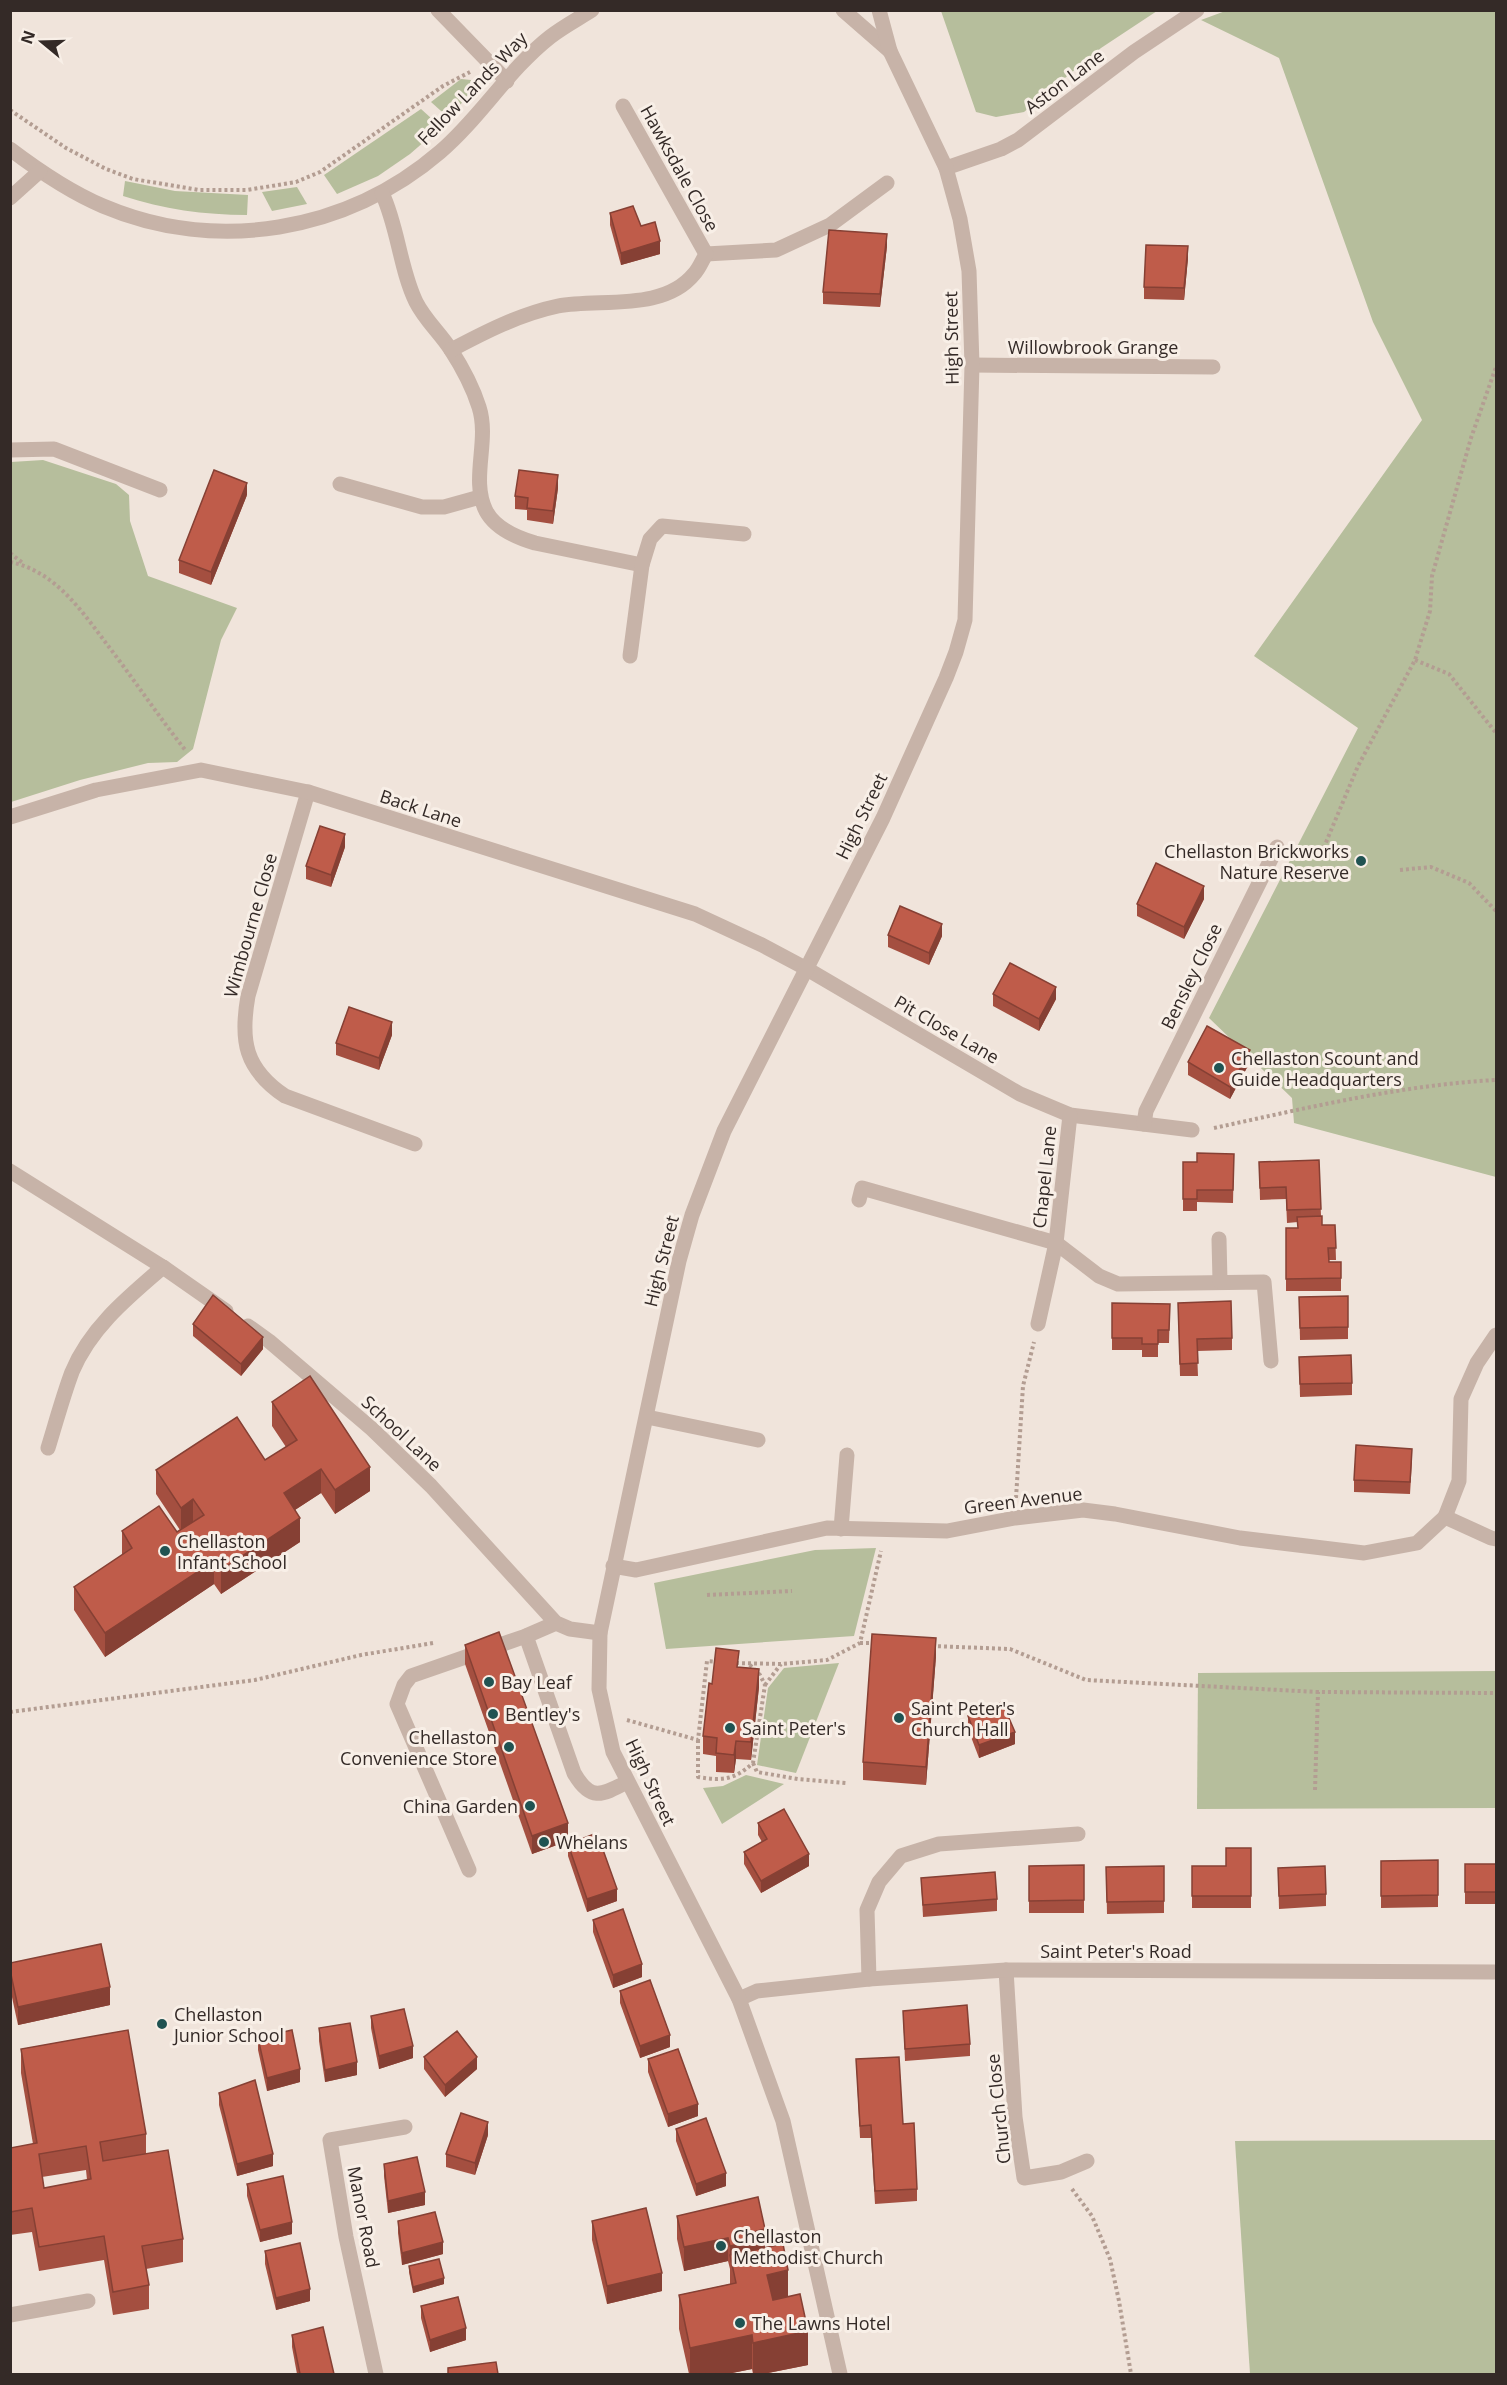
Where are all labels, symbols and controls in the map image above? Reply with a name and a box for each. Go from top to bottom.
north arrow [12,12,72,72]
street label: Fellow Lands Way [412,26,533,150]
text: N [15,27,40,47]
street label: Aston Lane [1019,43,1109,119]
street label: Hawksdale Close [635,101,725,235]
street label: High Street [938,291,964,385]
street label: Willowbrook Grange [1008,335,1178,359]
street label: High Street [830,769,892,863]
street label: Back Lane [377,783,465,833]
place label: Chellaston Brickworks Nature Reserve [1164,839,1349,884]
street label: Wimbourne Close [218,850,282,1000]
marker: Chellaston Brickworks Nature Reserve [1354,854,1368,868]
street label: Bensley Close [1155,919,1227,1033]
street label: Pit Close Lane [890,989,1004,1069]
place label: Chellaston Scount and Guide Headquarters [1231,1046,1419,1091]
marker: Chellaston Scount and Guide Headquarters [1212,1061,1226,1075]
street label: Chapel Lane [1027,1124,1061,1230]
street label: High Street [638,1213,684,1309]
street label: School Lane [357,1390,447,1476]
street label: Green Avenue [962,1481,1084,1519]
place label: Chellaston Infant School [177,1529,287,1574]
marker: Chellaston Infant School [158,1544,172,1558]
place label: Bay Leaf [501,1670,573,1694]
marker: Bay Leaf [482,1675,496,1689]
place label: Saint Peter's Church Hall [911,1696,1015,1741]
place label: Bentley's [505,1702,580,1726]
marker: Bentley's [486,1707,500,1721]
marker: Saint Peter's Church Hall [892,1711,906,1725]
place label: Saint Peter's [742,1716,846,1740]
marker: Saint Peter's [723,1721,737,1735]
place label: Chellaston Convenience Store [340,1725,497,1770]
street label: High Street [620,1735,682,1829]
marker: Chellaston Convenience Store [502,1740,516,1754]
place label: China Garden [403,1794,518,1818]
marker: China Garden [523,1799,537,1813]
place label: Whelans [556,1830,628,1854]
marker: Whelans [537,1835,551,1849]
street label: Saint Peter's Road [1040,1939,1192,1963]
place label: Chellaston Junior School [172,2002,284,2047]
marker: Chellaston Junior School [155,2017,169,2031]
street label: Church Close [980,2053,1016,2165]
street label: Manor Road [342,2164,386,2270]
place label: Chellaston Methodist Church [733,2224,883,2269]
marker: Chellaston Methodist Church [714,2239,728,2253]
place label: The Lawns Hotel [752,2311,891,2335]
marker: The Lawns Hotel [733,2316,747,2330]

